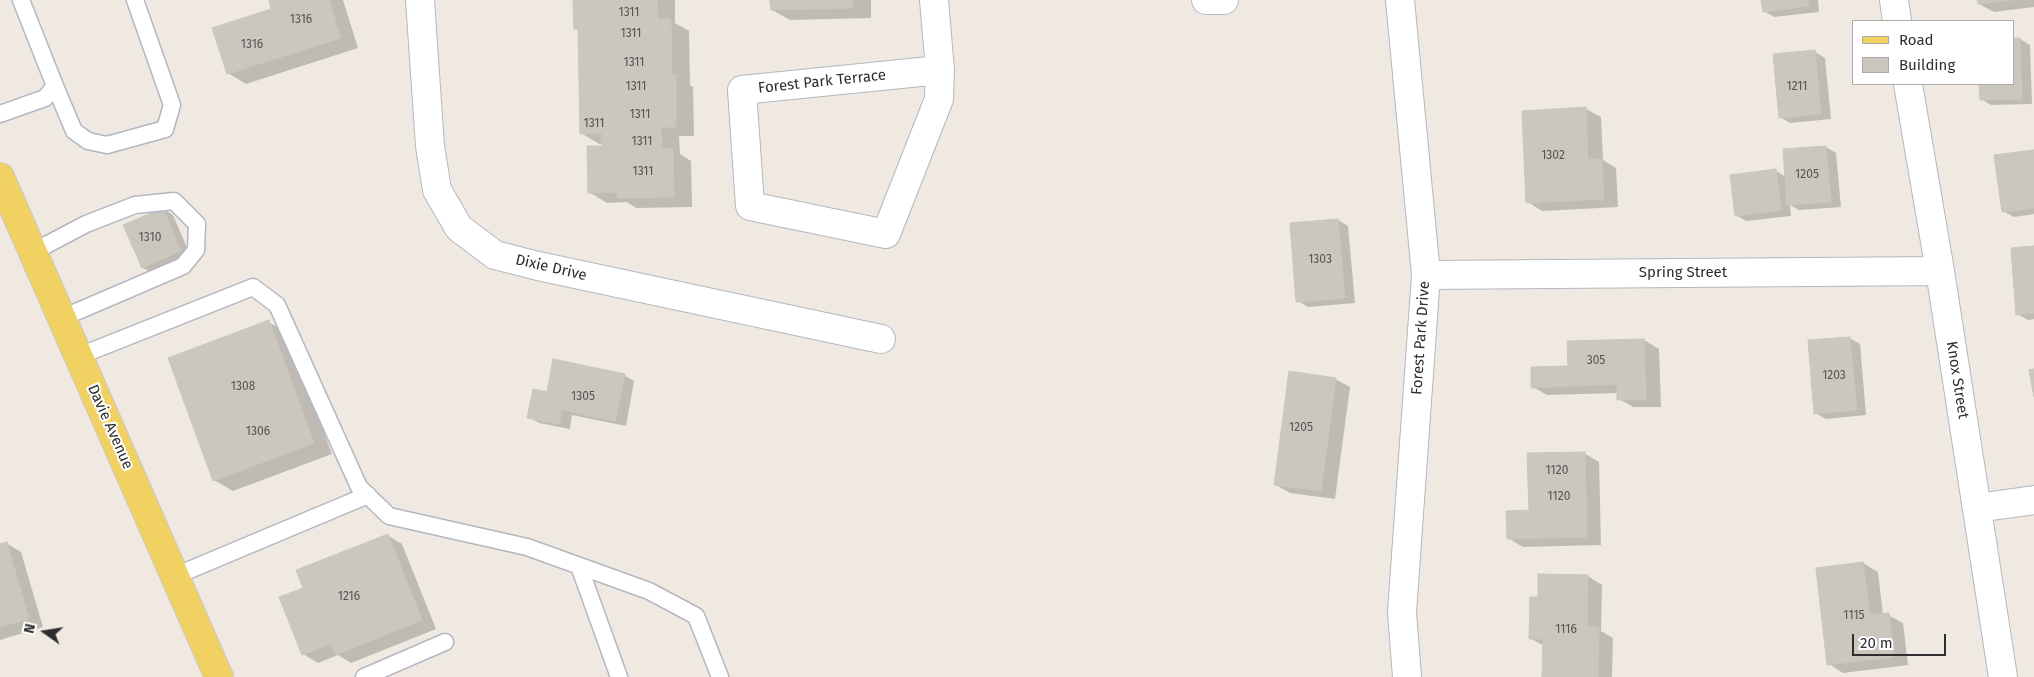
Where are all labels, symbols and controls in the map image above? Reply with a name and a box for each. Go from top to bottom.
house number: 1311 [618,6,640,20]
house number: 1316 [290,13,312,27]
legend [1852,20,2014,85]
house number: 1311 [620,27,642,41]
text: Road [1899,31,1934,49]
house number: 1316 [241,38,263,52]
house number: 1311 [623,56,645,70]
text: Building [1899,56,1955,74]
street label: Forest Park Terrace [757,66,887,98]
house number: 1311 [625,80,647,94]
house number: 1211 [1786,80,1808,94]
house number: 1311 [629,108,651,122]
house number: 1311 [583,117,605,131]
house number: 1311 [631,135,653,149]
house number: 1302 [1541,149,1565,163]
house number: 1311 [632,165,654,179]
house number: 1205 [1795,168,1819,182]
house number: 1310 [139,231,161,245]
street label: Dixie Drive [514,251,588,285]
house number: 1303 [1308,253,1332,267]
street label: Spring Street [1639,264,1727,282]
street label: Forest Park Drive [1408,280,1434,396]
street label: Knox Street [1942,340,1972,420]
house number: 305 [1587,354,1605,368]
house number: 1203 [1822,369,1846,383]
house number: 1308 [231,380,255,394]
street label: Davie Avenue [83,382,137,472]
house number: 1305 [571,390,595,404]
house number: 1205 [1289,421,1313,435]
house number: 1306 [246,425,270,439]
house number: 1120 [1546,464,1568,478]
house number: 1120 [1548,490,1570,504]
house number: 1216 [338,590,360,604]
north arrow [20,607,70,657]
house number: 1115 [1843,609,1865,623]
text: N [21,622,39,635]
house number: 1116 [1555,623,1577,637]
scale bar [1854,624,1948,656]
text: 20 m [1860,634,1893,652]

